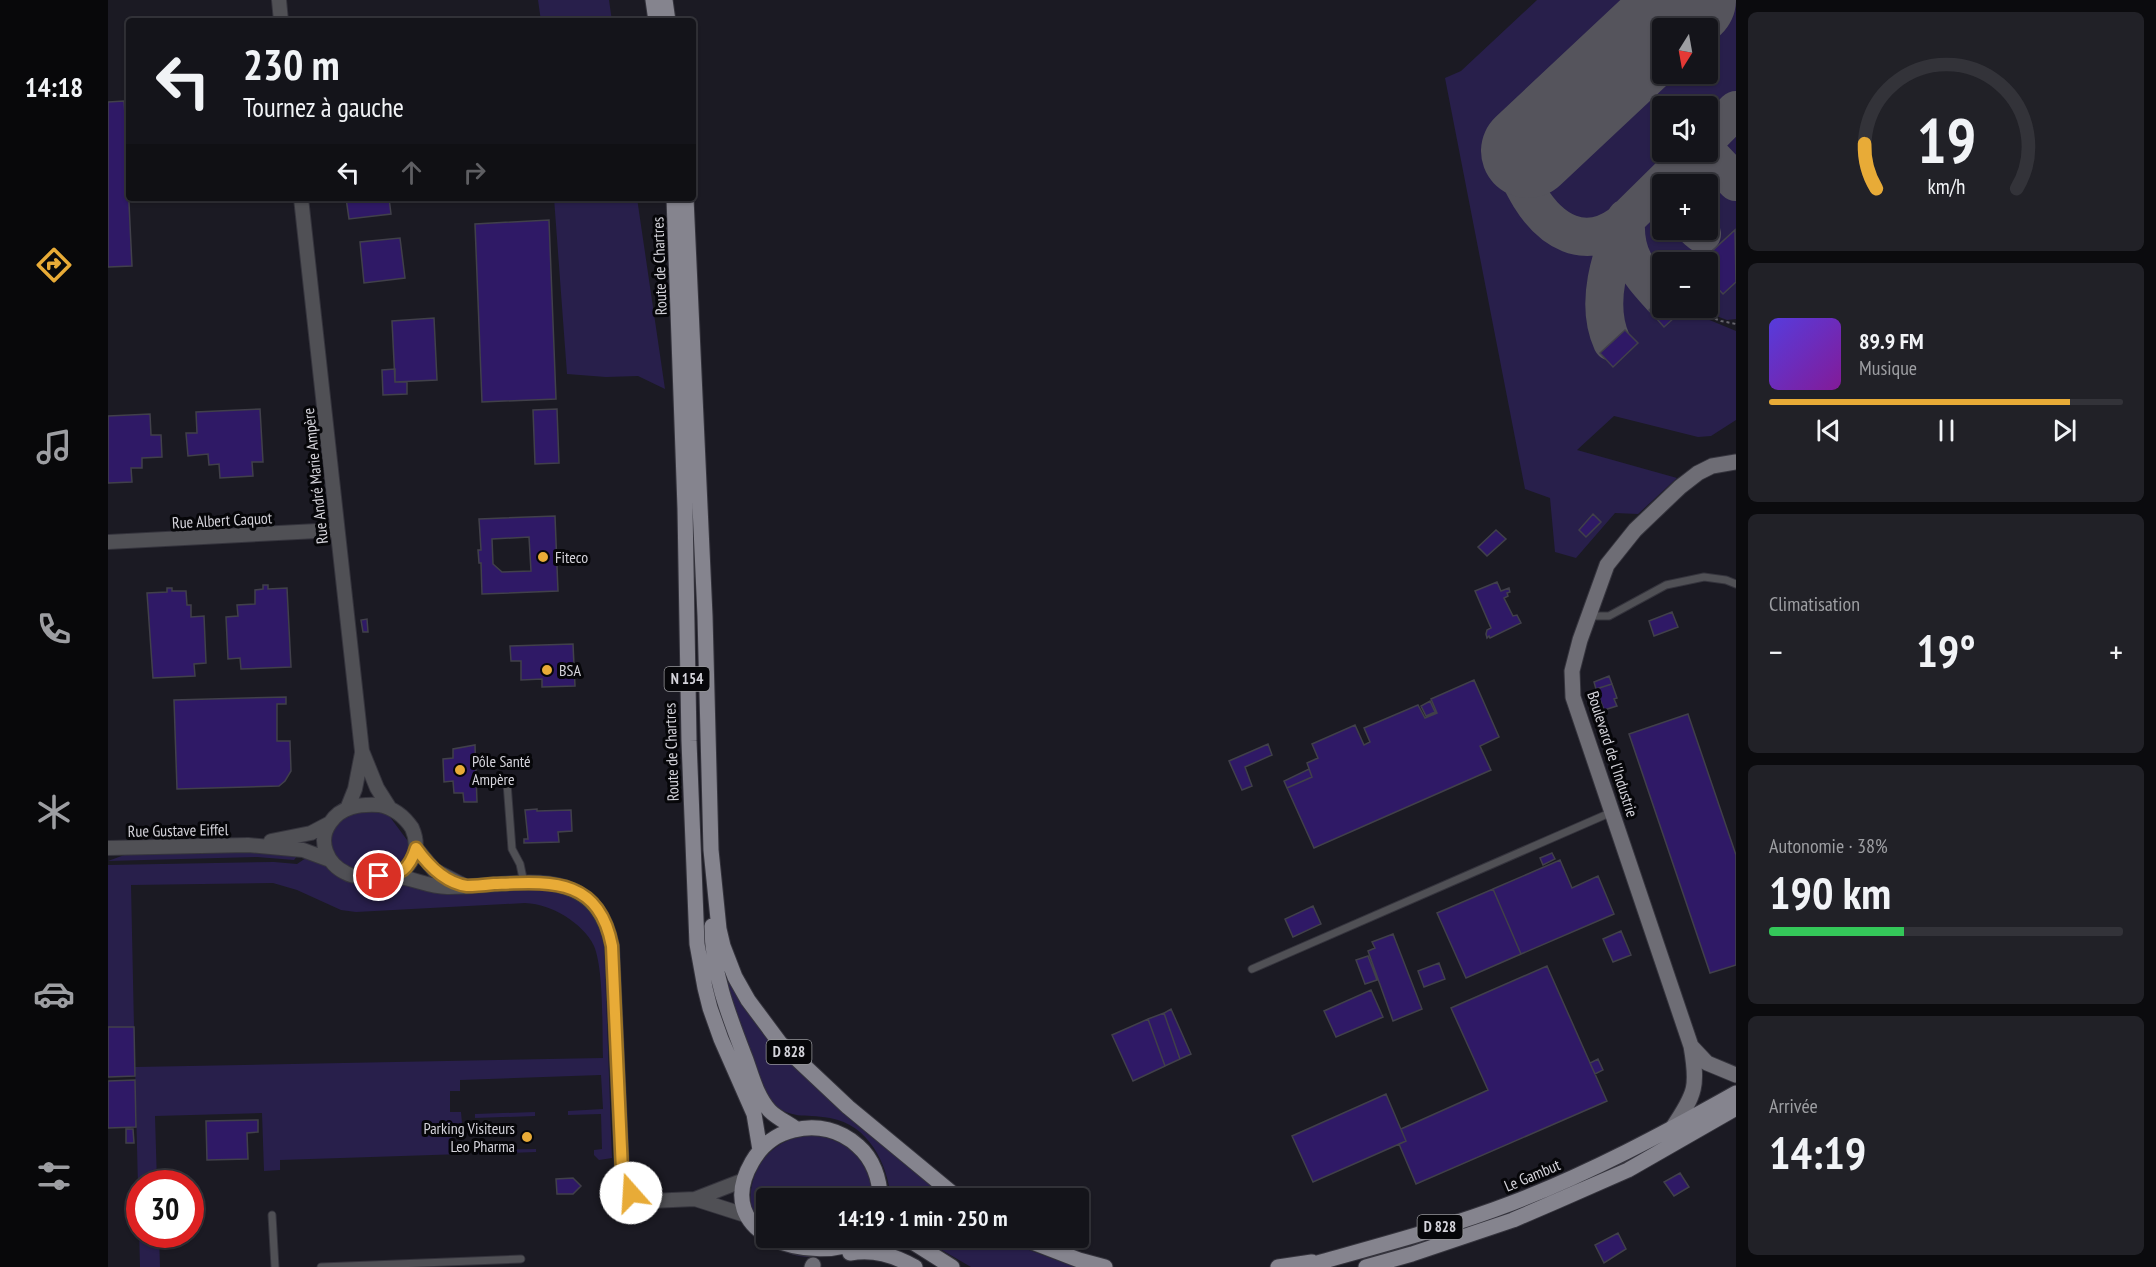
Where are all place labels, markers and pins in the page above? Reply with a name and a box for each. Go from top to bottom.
place label: Fiteco [555,547,588,567]
marker: Fiteco [536,550,550,564]
place label: BSA [559,660,581,680]
marker: BSA [540,663,554,677]
place label: Pôle Santé Ampère [472,751,531,789]
marker: Pôle Santé Ampère [453,763,467,777]
pin [353,850,404,901]
place label: Parking Visiteurs Leo Pharma [423,1118,515,1156]
marker: Parking Visiteurs Leo Pharma [520,1130,534,1144]

